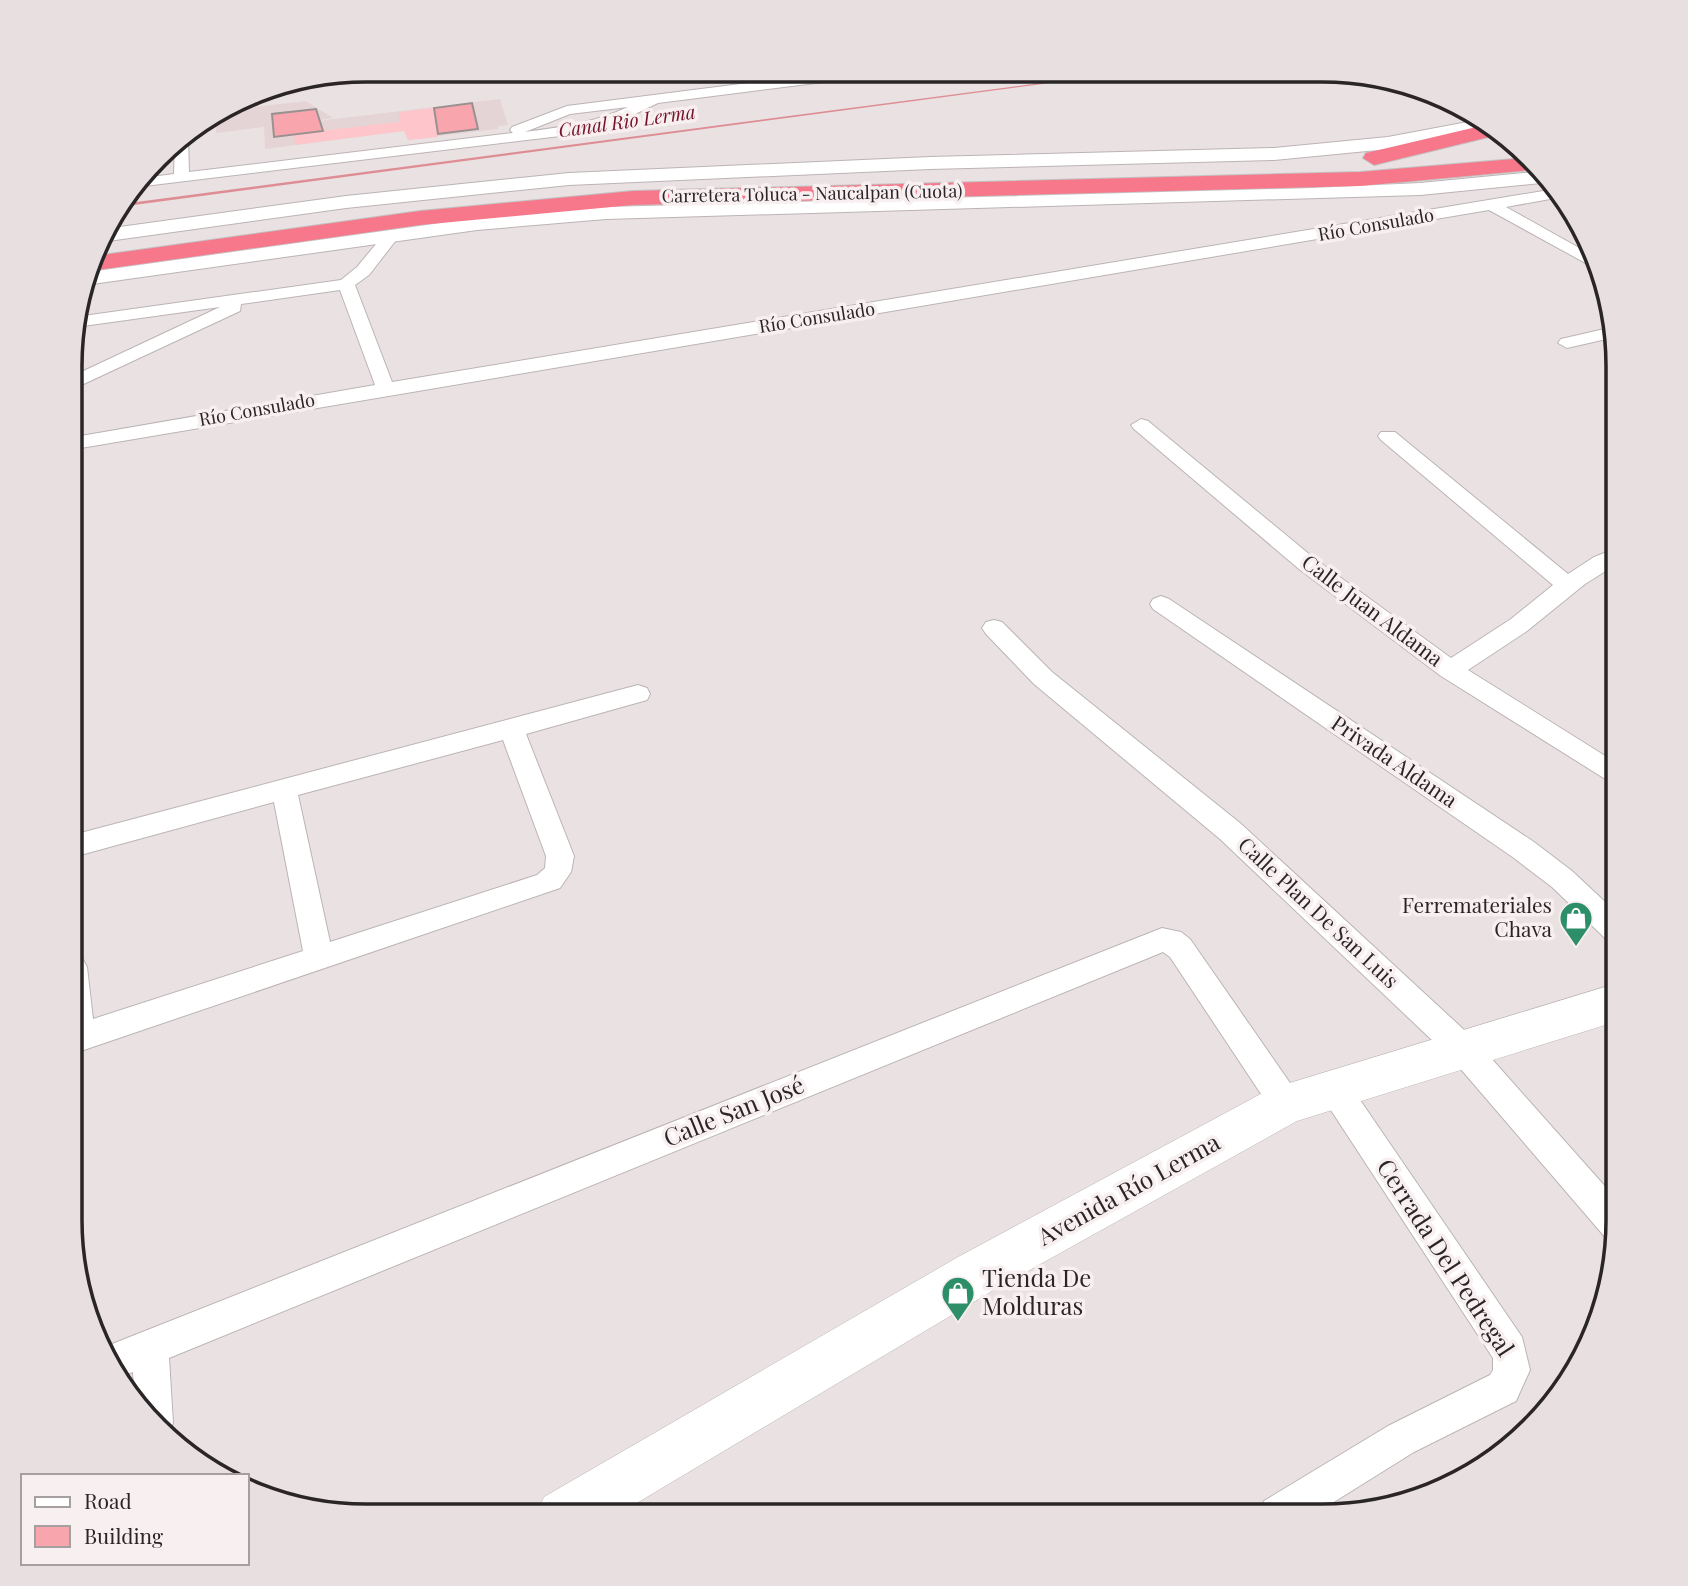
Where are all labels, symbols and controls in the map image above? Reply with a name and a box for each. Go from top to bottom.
water label: Canal Rio Lerma [557,98,697,142]
street label: Carretera Toluca - Naucalpan (Cuota) [661,178,963,208]
street label: Río Consulado [1316,202,1436,246]
street label: Río Consulado [757,296,877,338]
street label: Río Consulado [197,387,317,431]
street label: Calle Juan Aldama [1297,547,1450,672]
street label: Privada Aldama [1327,708,1464,813]
street label: Calle Plan De San Luis [1233,830,1406,993]
place label: Ferremateriales Chava [1402,890,1553,942]
shop icon: Ferremateriales Chava [1557,899,1595,948]
street label: Calle San José [658,1067,808,1153]
street label: Avenida Río Lerma [1030,1125,1225,1252]
street label: Cerrada Del Pedregal [1371,1152,1523,1362]
place label: Tienda De Molduras [982,1261,1092,1321]
shop icon: Tienda De Molduras [939,1274,977,1323]
legend [21,1474,248,1565]
text: Road [84,1486,132,1514]
text: Building [84,1521,163,1549]

